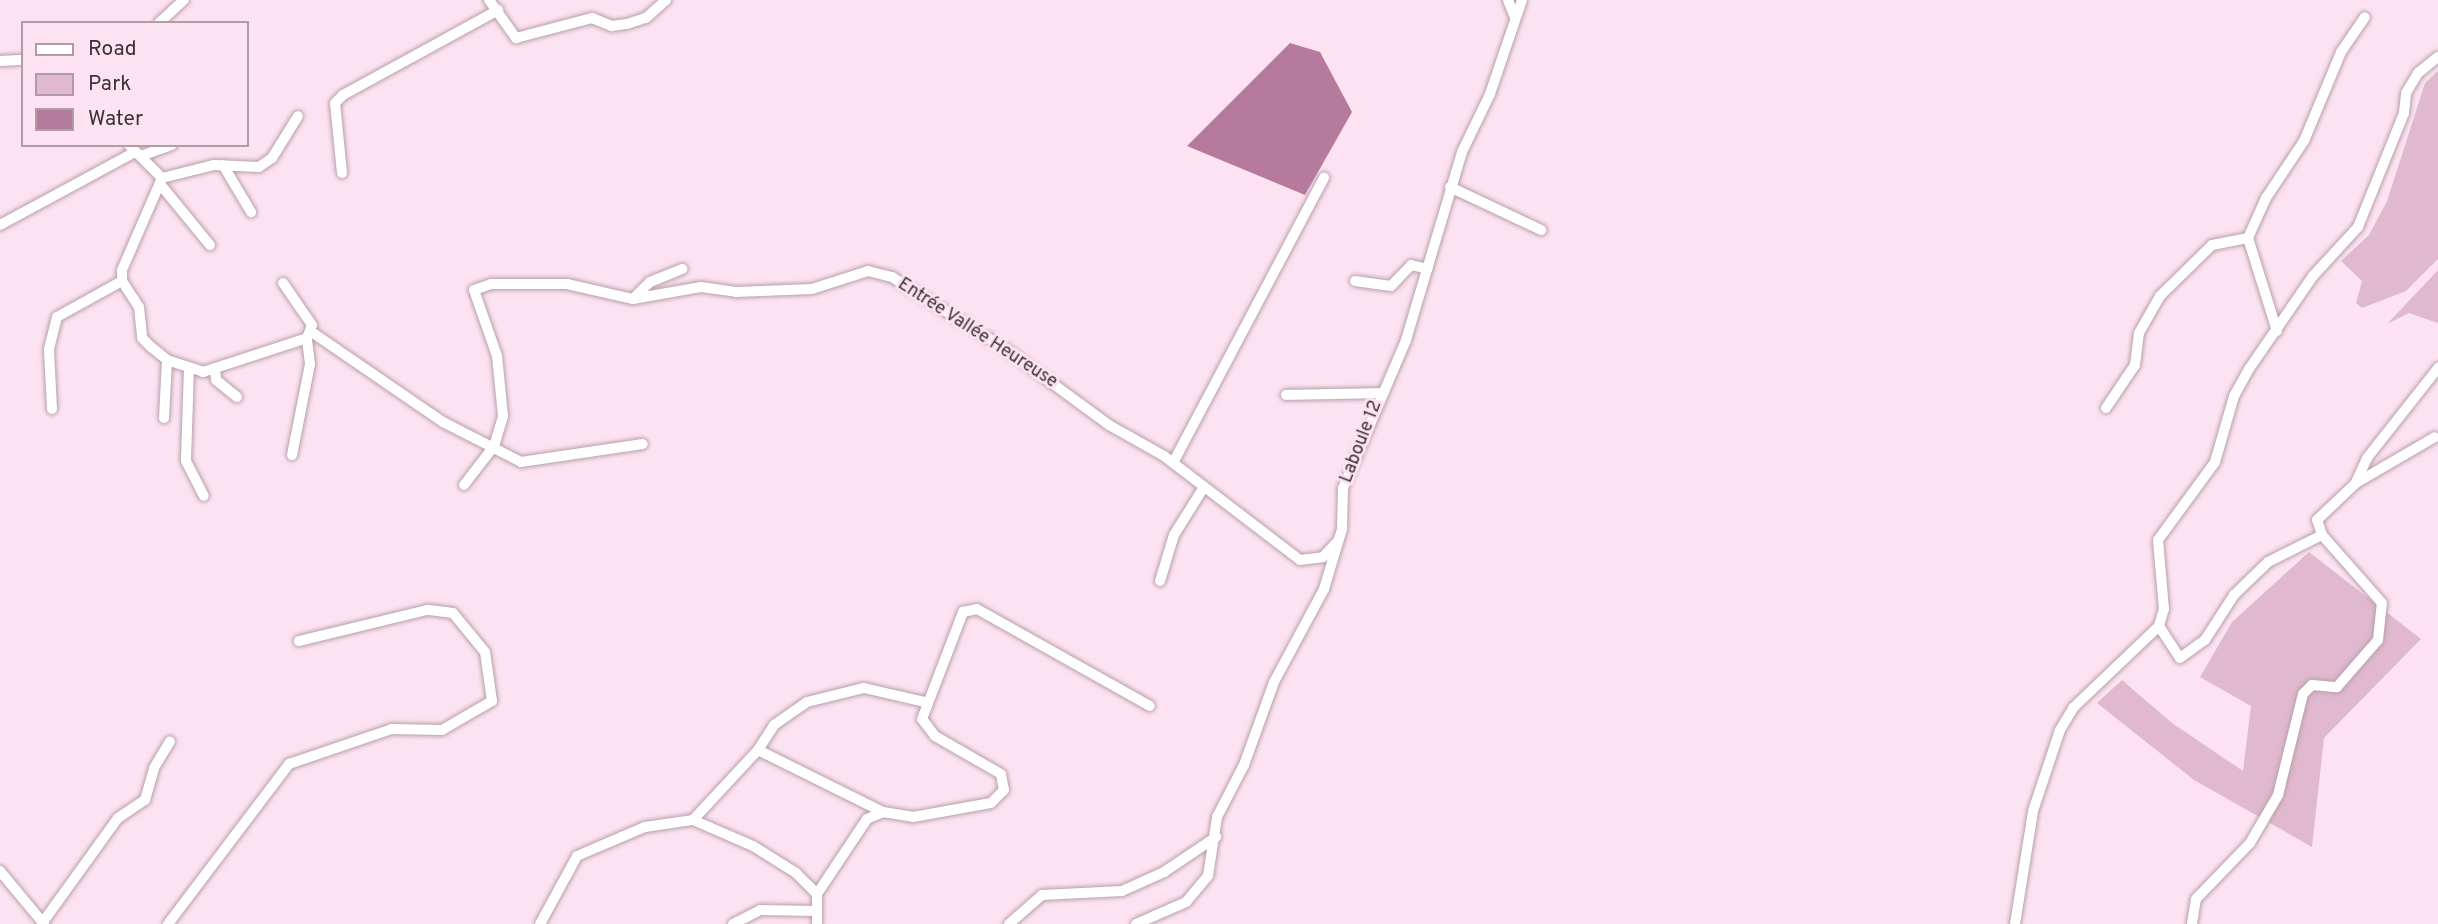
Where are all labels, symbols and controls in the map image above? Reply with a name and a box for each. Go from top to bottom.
legend [21,21,248,147]
text: Road [88,36,137,63]
text: Park [88,71,131,98]
text: Water [88,106,143,133]
street label: Entrée Vallée Heureuse [893,274,1061,394]
street label: Laboule 12 [1336,398,1388,486]

